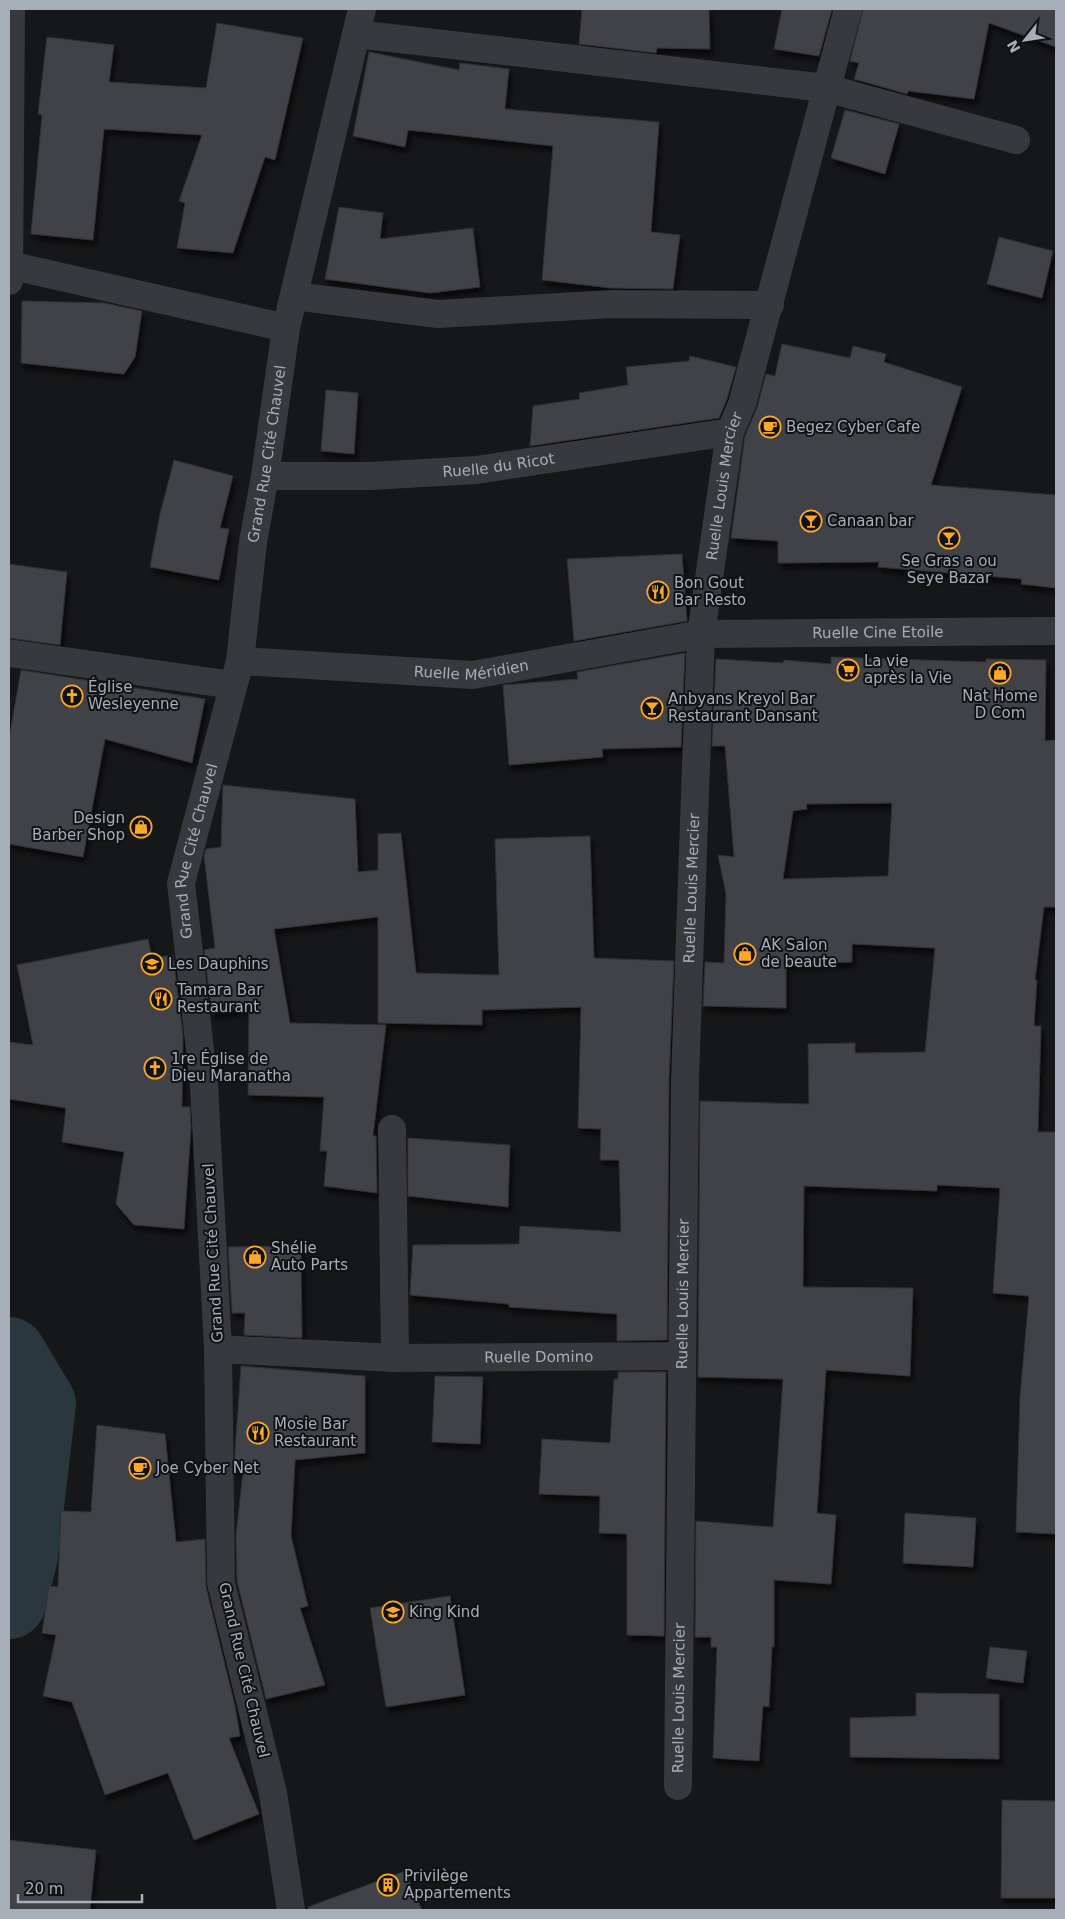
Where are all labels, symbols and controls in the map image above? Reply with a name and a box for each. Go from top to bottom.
north arrow [1000,15,1050,65]
text: N [1004,37,1024,56]
street label: Grand Rue Cité Chauvel [244,364,290,544]
street label: Ruelle Louis Mercier [703,409,747,562]
cafe icon: Begez Cyber Cafe [758,415,782,439]
place label: Begez Cyber Cafe [786,418,920,436]
street label: Ruelle du Ricot [442,449,556,481]
bar icon: Canaan bar [799,509,823,533]
place label: Canaan bar [827,512,915,530]
bar icon: Se Gras a ou Seye Bazar [937,526,961,550]
place label: Se Gras a ou Seye Bazar [901,552,997,587]
place label: Bon Gout Bar Resto [674,574,746,609]
restaurant icon: Bon Gout Bar Resto [646,580,670,604]
street label: Ruelle Cine Etoile [812,623,944,642]
place label: La vie après la Vie [864,652,952,687]
street label: Ruelle Méridien [413,656,530,684]
supermarket icon: La vie après la Vie [836,658,860,682]
shop icon: Nat Home D Com [988,661,1012,685]
place label: Église Wesleyenne [88,677,179,713]
church icon: Église Wesleyenne [60,684,84,708]
place label: Nat Home D Com [962,687,1038,722]
place label: Anbyans Kreyol Bar Restaurant Dansant [668,690,818,725]
bar icon: Anbyans Kreyol Bar Restaurant Dansant [640,696,664,720]
street label: Grand Rue Cité Chauvel [172,761,221,940]
place label: Design Barber Shop [32,809,125,844]
street label: Ruelle Louis Mercier [680,812,703,964]
shop icon: Design Barber Shop [129,815,153,839]
place label: AK Salon de beaute [761,936,837,971]
shop icon: AK Salon de beaute [733,942,757,966]
school or university icon: Les Dauphins [140,952,164,976]
place label: Les Dauphins [168,955,269,973]
place label: Tamara Bar Restaurant [176,981,263,1016]
restaurant icon: Tamara Bar Restaurant [149,987,173,1011]
place label: 1re Église de Dieu Maranatha [171,1049,291,1085]
church icon: 1re Église de Dieu Maranatha [143,1056,167,1080]
street label: Grand Rue Cité Chauvel [199,1163,227,1343]
street label: Ruelle Louis Mercier [673,1218,693,1369]
place label: Shélie Auto Parts [271,1239,348,1274]
shop icon: Shélie Auto Parts [243,1245,267,1269]
street label: Ruelle Domino [484,1348,593,1366]
place label: Mosie Bar Restaurant [274,1415,356,1450]
restaurant icon: Mosie Bar Restaurant [246,1421,270,1445]
cafe icon: Joe Cyber Net [128,1456,152,1480]
place label: Joe Cyber Net [155,1459,259,1477]
street label: Grand Rue Cité Chauvel [215,1581,273,1759]
school or university icon: King Kind [381,1600,405,1624]
place label: King Kind [409,1603,480,1621]
street label: Ruelle Louis Mercier [669,1622,689,1773]
place label: Privilège Appartements [404,1867,511,1902]
scale bar [18,1872,141,1904]
building icon: Privilège Appartements [376,1873,400,1897]
text: 20 m [25,1880,63,1898]

